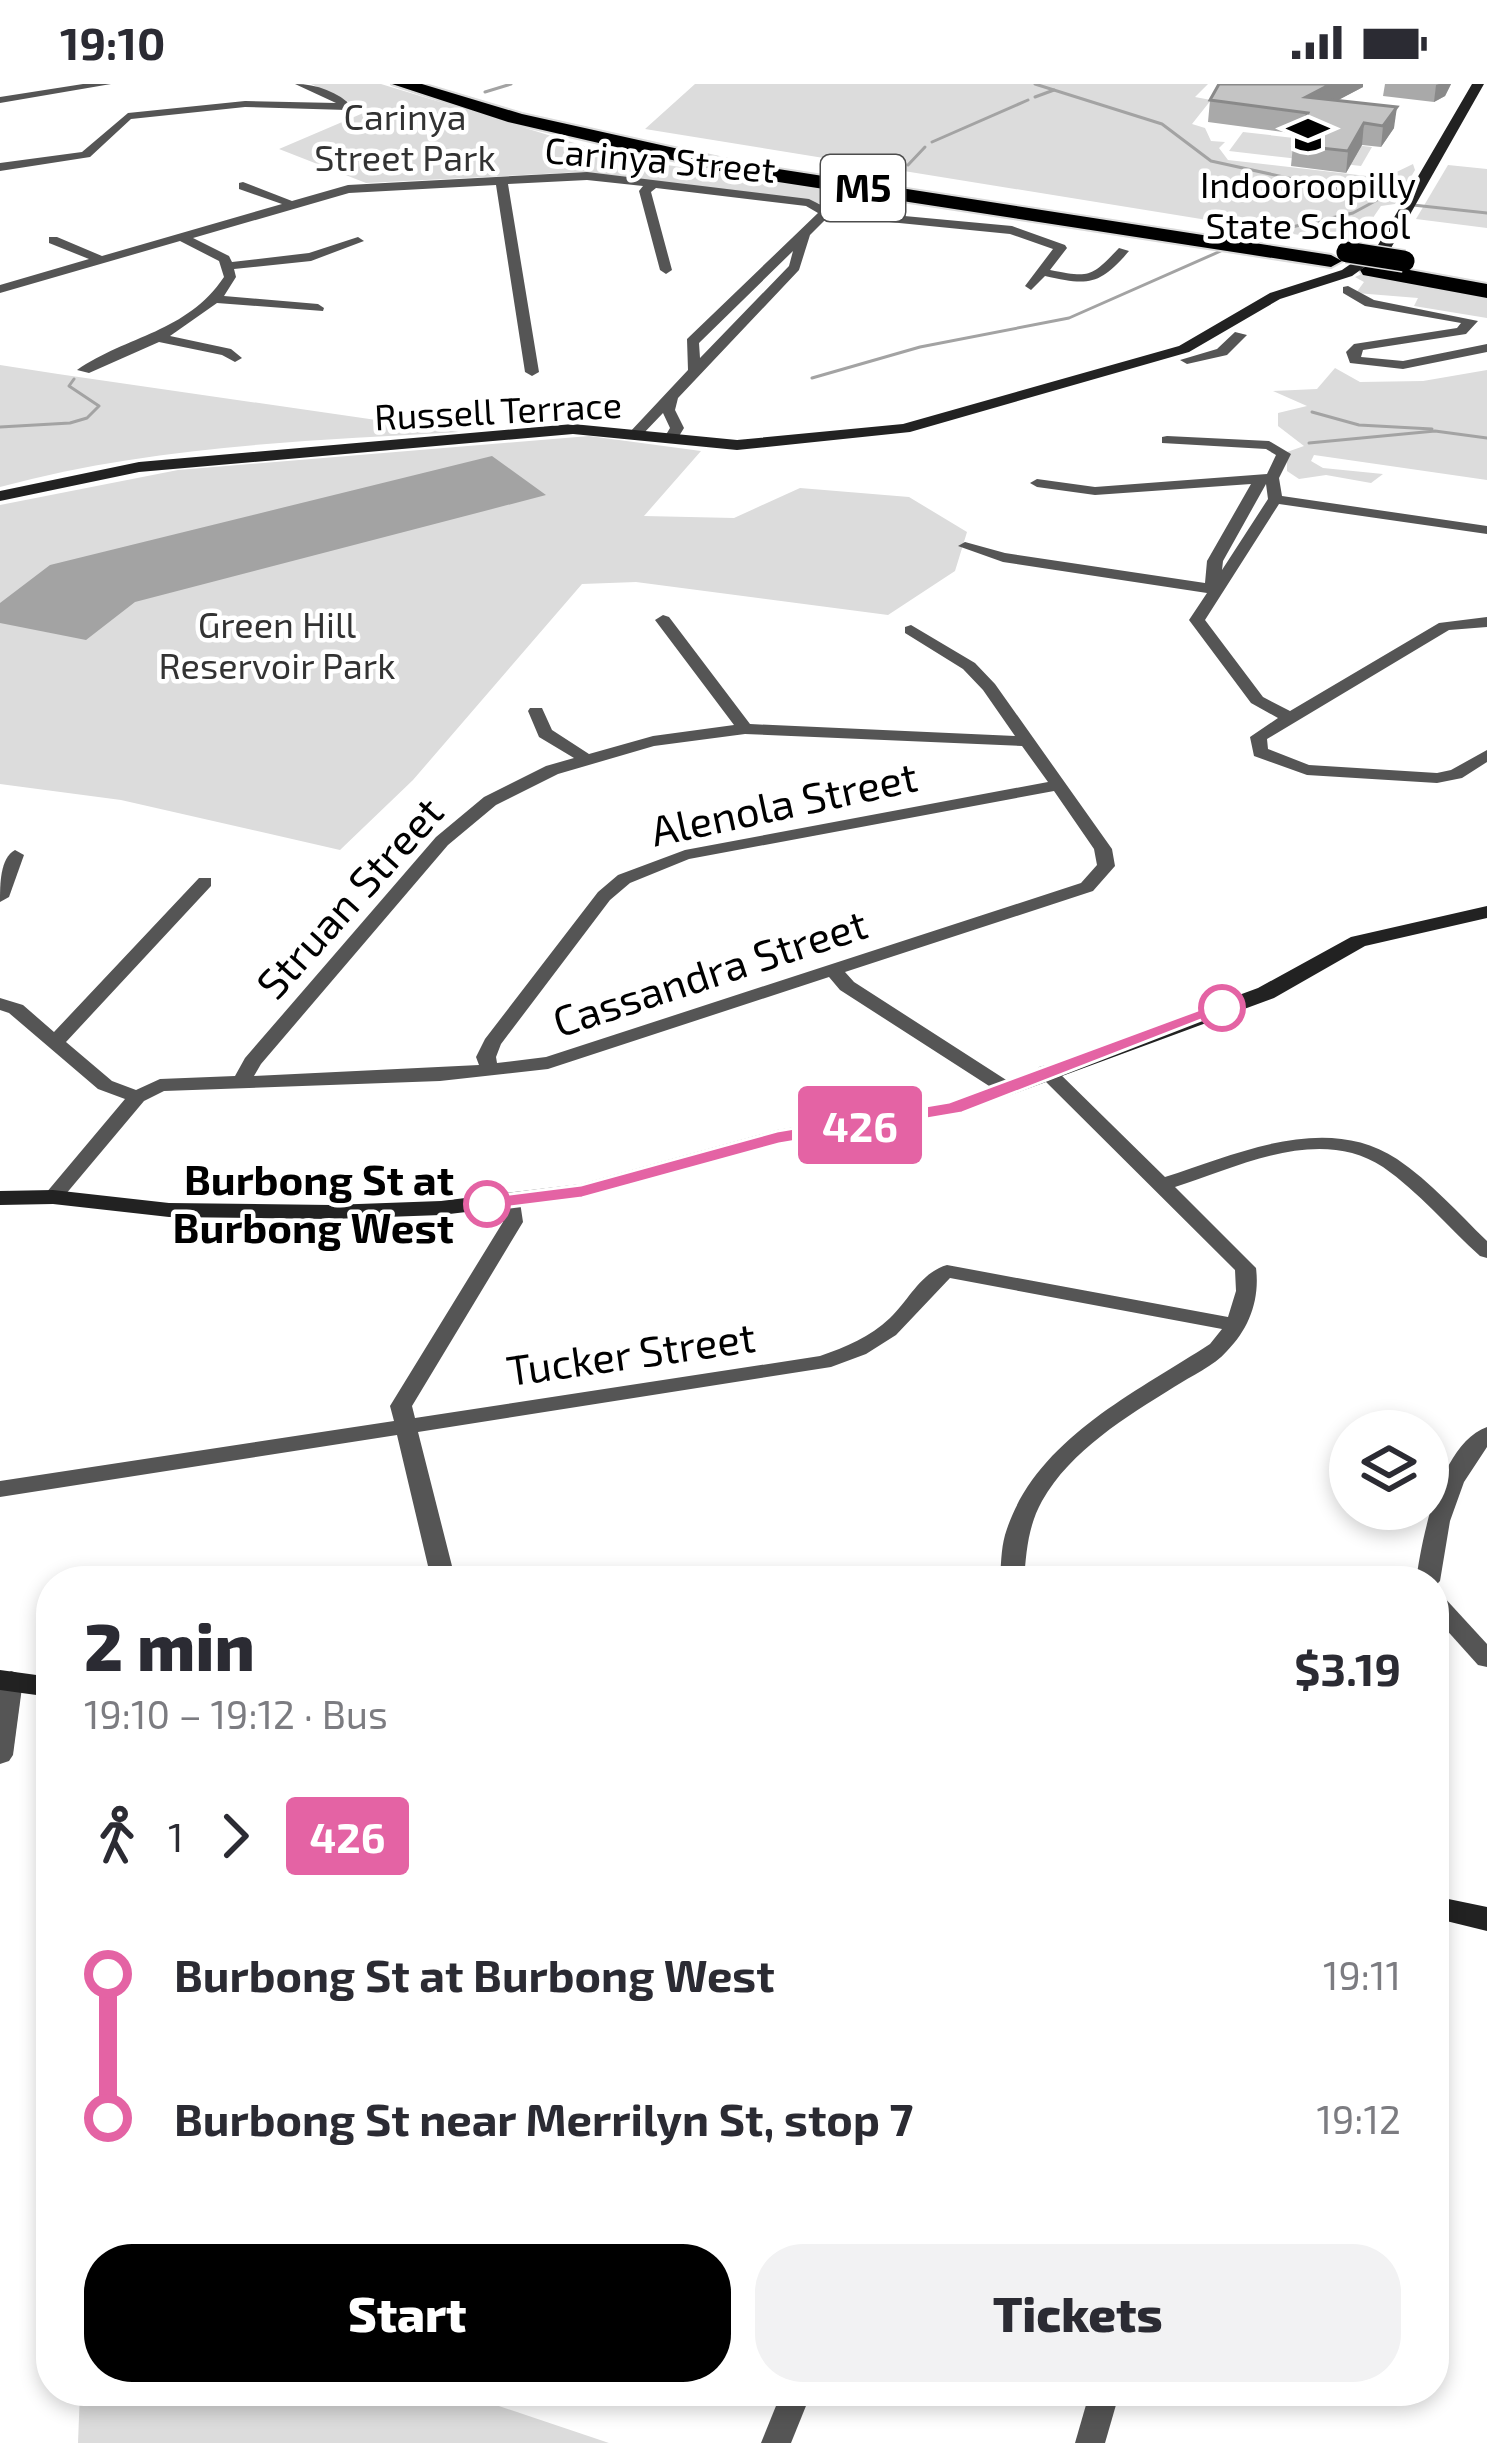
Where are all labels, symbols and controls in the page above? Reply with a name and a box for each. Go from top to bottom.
text: 19:10 [60,15,165,69]
park label: Carinya Street Park [314,94,496,178]
school or university icon: Indooroopilly State School [1285,112,1331,158]
street label: Carinya Street [543,127,777,190]
road number: M5 [821,155,905,221]
place label: Indooroopilly State School [1200,162,1416,246]
street label: Russell Terrace [373,382,623,437]
park label: Green Hill Reservoir Park [158,602,396,686]
street label: Alenola Street [646,749,921,855]
street label: Struan Street [245,786,452,1008]
street label: Cassandra Street [546,897,873,1045]
unlabelled marker [1200,986,1244,1030]
line badge: 426 [791,1086,929,1164]
text: 426 [822,1100,898,1150]
place label: Burbong St at Burbong West [173,1153,454,1251]
marker: Burbong St at Burbong West [465,1182,509,1226]
street label: Tucker Street [503,1310,758,1394]
map controls [1329,1410,1449,1530]
button: layers [1329,1410,1449,1530]
text: 2 min [84,1605,255,1684]
text: $3.19 [1294,1641,1401,1695]
text: 19:10 – 19:12 · Bus [84,1690,388,1737]
icon: walk [84,1803,150,1869]
icon: forward [202,1803,268,1869]
text: 426 [310,1811,385,1861]
text: 1 [168,1813,184,1860]
text: Burbong St at Burbong West [174,1947,775,2001]
text: 19:11 [1323,1951,1401,1998]
text: Burbong St near Merrilyn St, stop 7 [174,2091,913,2145]
text: 19:12 [1317,2095,1401,2142]
button: Start [84,2244,731,2382]
button: Tickets [755,2244,1401,2382]

